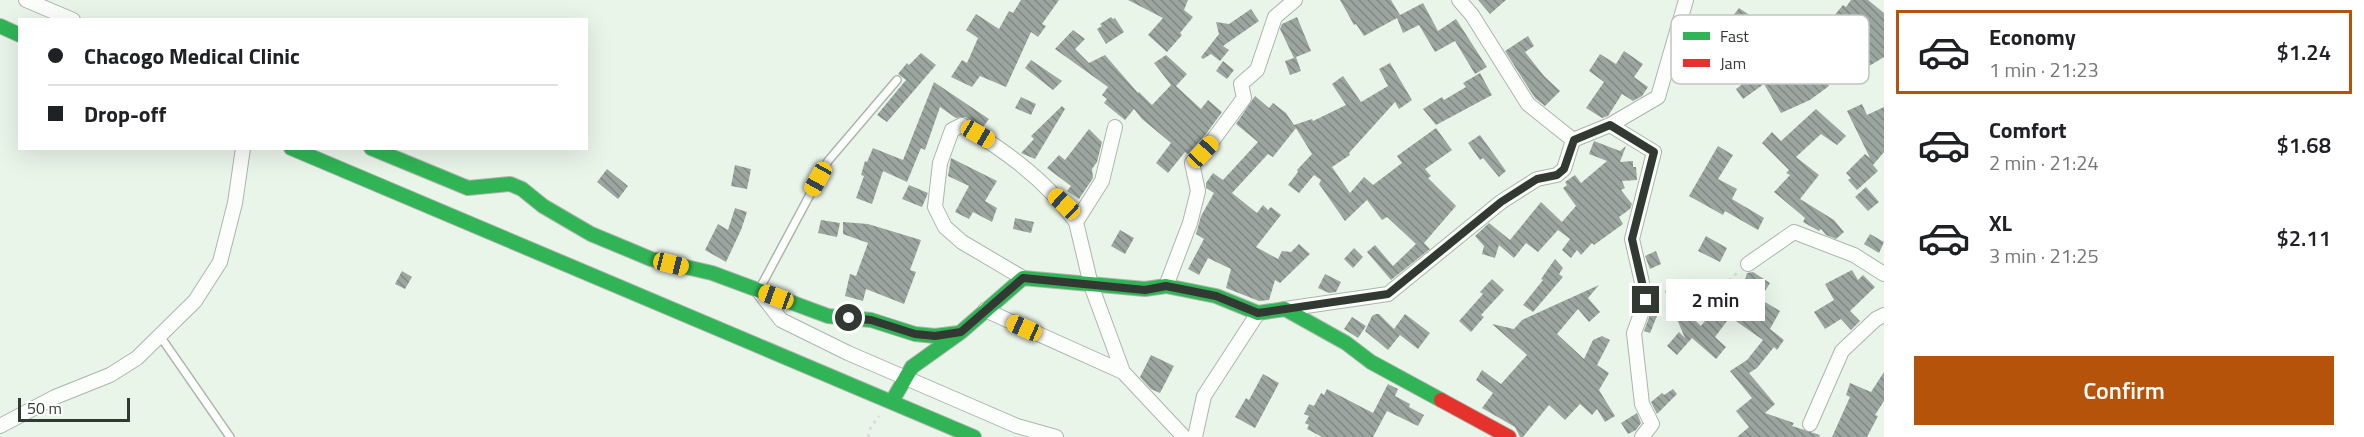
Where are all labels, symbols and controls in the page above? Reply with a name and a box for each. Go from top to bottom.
legend [1671,15,1869,84]
text: Economy [1989,20,2076,54]
text: Fast [1720,24,1749,48]
icon: car [1917,25,1971,79]
text: $1.24 [2276,35,2331,69]
text: Chacogo Medical Clinic [84,39,300,73]
text: Jam [1720,51,1746,75]
text: 1 min · 21:23 [1989,54,2099,85]
text: Drop-off [84,97,166,131]
text: Comfort [1989,113,2067,147]
car [958,117,998,151]
icon: car [1917,118,1971,172]
text: $1.68 [2276,128,2331,162]
car [1184,133,1222,171]
text: 2 min · 21:24 [1989,147,2099,178]
car [801,159,835,199]
car [1045,185,1083,223]
text: XL [1989,206,2012,240]
icon: car [1917,211,1971,265]
text: $2.11 [2276,221,2331,255]
text: 3 min · 21:25 [1989,240,2099,271]
car [651,251,691,277]
callout: 2 min [1667,279,1766,321]
car [756,282,796,312]
text: 2 min [1691,284,1740,315]
route end [1632,286,1659,313]
route start [835,304,862,331]
car [1004,312,1044,344]
button: Confirm [1914,356,2334,425]
scale bar [18,395,130,422]
text: 50 m [27,396,62,420]

